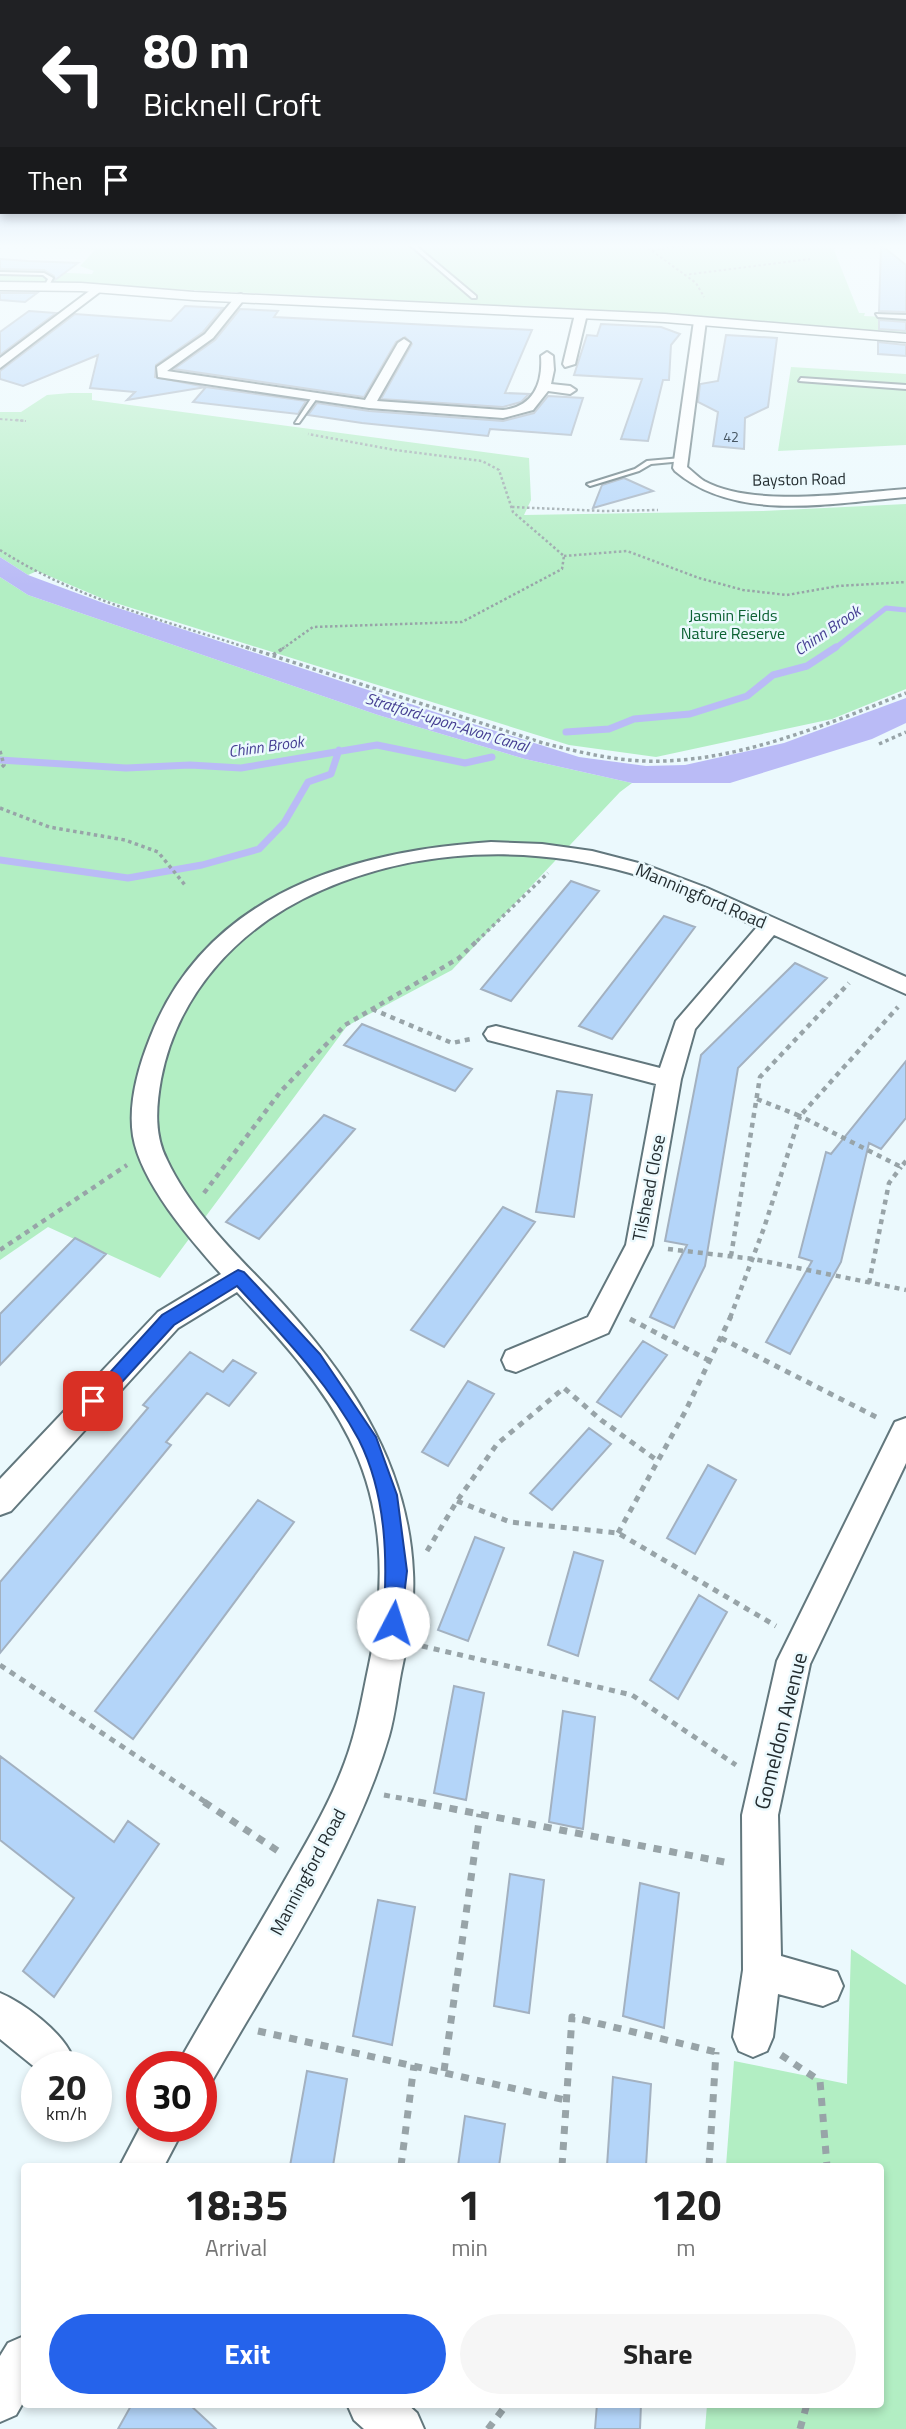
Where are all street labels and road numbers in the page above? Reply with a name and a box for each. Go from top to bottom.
street label: Bayston Road [752,466,846,492]
street label: Manningford Road [631,856,771,935]
street label: Tilshead Close [625,1132,672,1244]
street label: Gomeldon Avenue [745,1649,815,1813]
street label: Manningford Road [263,1804,352,1940]

